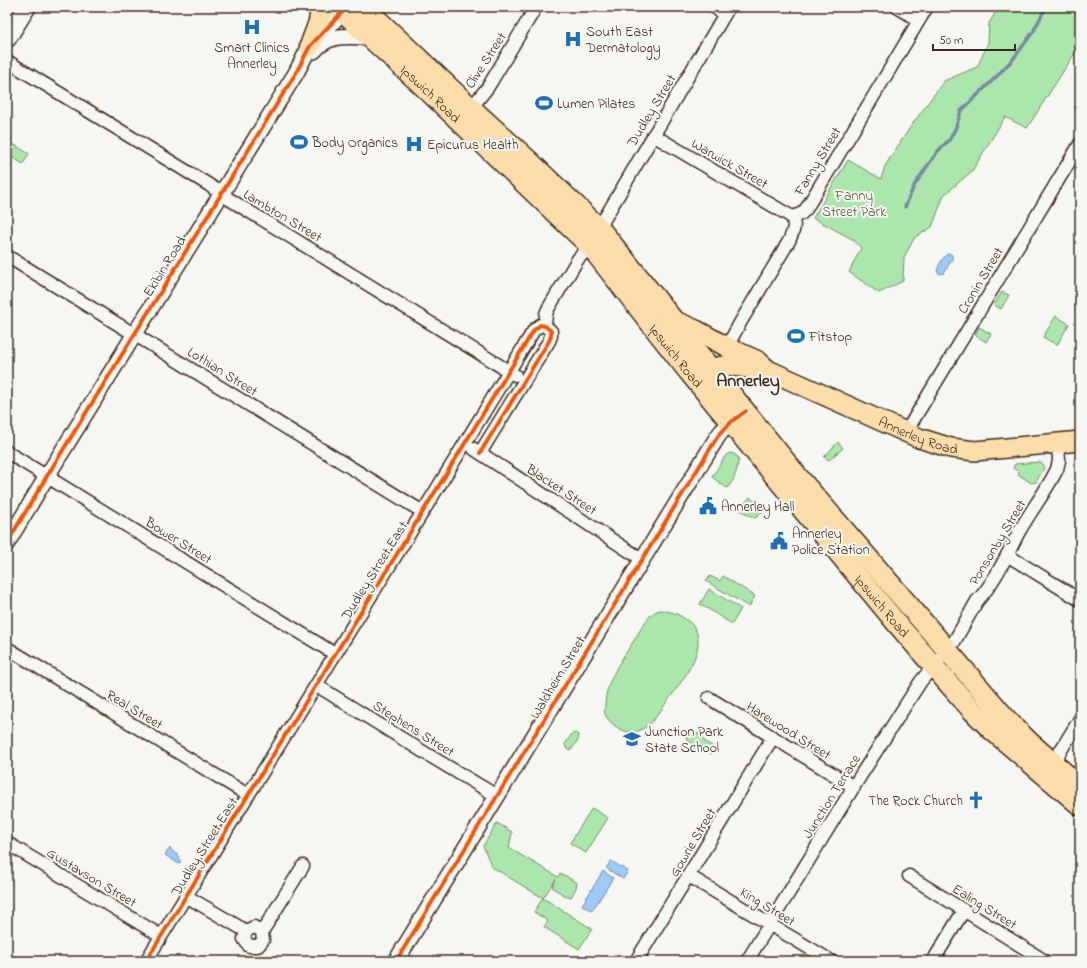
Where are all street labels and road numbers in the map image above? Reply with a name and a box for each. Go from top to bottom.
street label: Clive Street [460,28,512,93]
street label: Ipswich Road [395,61,465,129]
street label: Dudley Street [622,70,683,152]
street label: Fanny Street [789,123,848,202]
street label: Warwick Street [687,134,772,195]
street label: Lambton Street [239,184,326,248]
street label: Ekibin Road [138,232,192,301]
street label: Cronin Street [953,243,1010,318]
street label: Ipswich Road [643,320,707,393]
street label: Lothian Street [183,342,262,402]
street label: Annerley Road [875,412,959,461]
street label: Blacket Street [521,459,601,521]
street label: Ponsonby Street [964,496,1033,590]
street label: Bower Street [140,512,216,570]
street label: Dudley Street East [336,517,415,626]
street label: Ipswich Road [849,570,914,643]
street label: Waldheim Street [525,632,592,723]
street label: Real Street [102,685,167,736]
street label: Stephens Street [368,696,458,763]
street label: Harewood Street [742,697,835,766]
street label: Junction Terrace [798,750,867,843]
street label: Dudley Street East [166,793,245,902]
street label: Gowrie Street [664,804,722,881]
street label: Gustavson Street [42,843,140,914]
street label: Ealing Street [947,879,1021,936]
street label: King Street [735,883,799,933]

